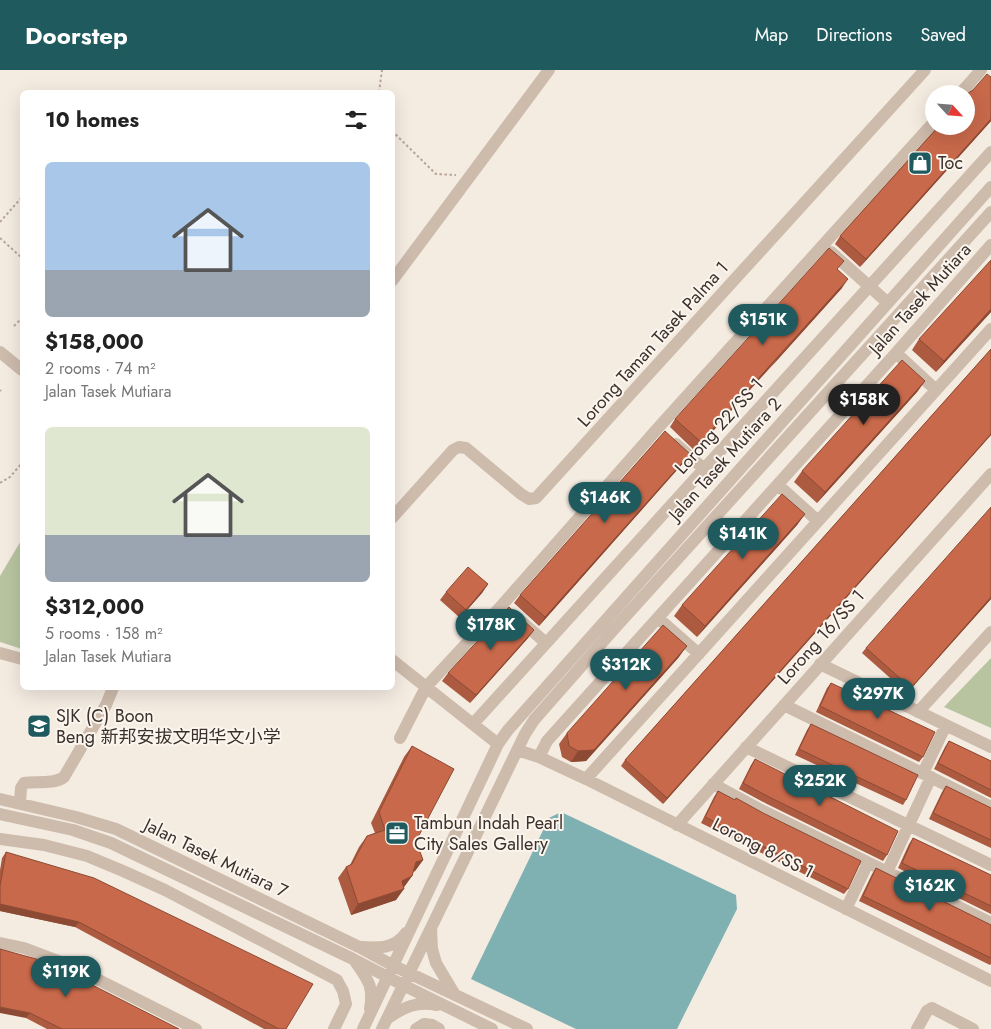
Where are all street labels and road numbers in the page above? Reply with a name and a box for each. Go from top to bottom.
street label: Jalan Tasek Mutiara [861,237,977,362]
street label: Lorong Taman Tasek Palma 1 [571,255,735,433]
street label: Lorong 22/SS 1 [669,372,769,480]
street label: Jalan Tasek Mutiara 2 [661,392,787,528]
street label: Lorong 16/SS 1 [771,584,871,690]
street label: Jalan Tasek Mutiara 7 [138,811,293,904]
street label: Lorong 8/SS 1 [708,811,818,885]

